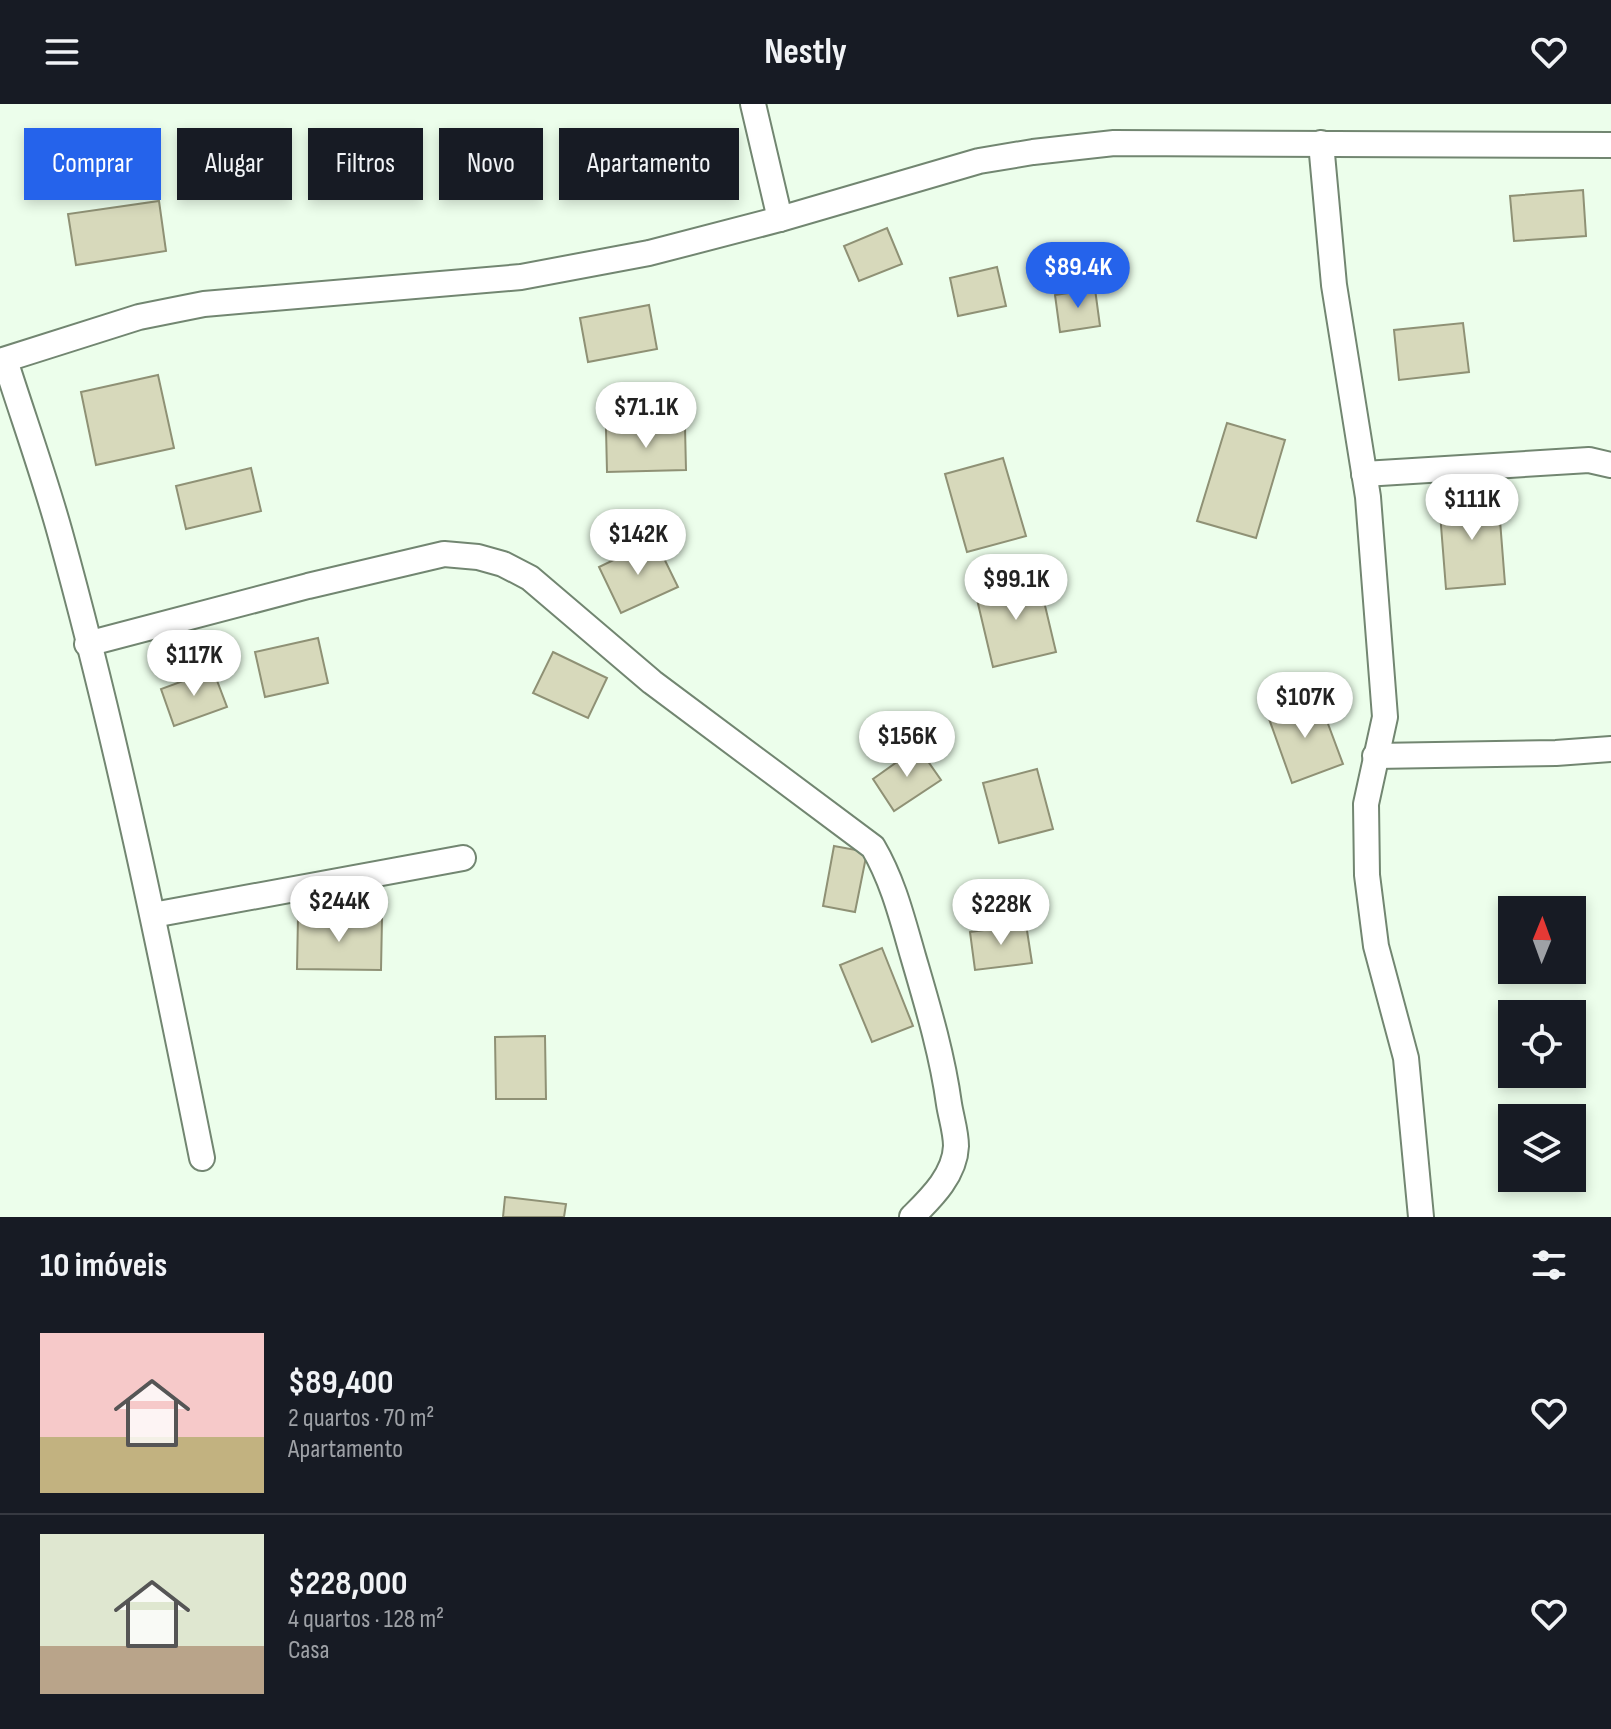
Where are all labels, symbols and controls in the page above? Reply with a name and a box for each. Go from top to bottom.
icon: menu [40,30,84,74]
icon: heart [1527,30,1571,74]
text: Nestly [764,31,847,74]
chip: Comprar [24,128,161,200]
chip: Alugar [177,128,292,200]
chip: Filtros [308,128,423,200]
chip: Novo [439,128,543,200]
chip: Apartamento [559,128,739,200]
pin: $89.4K [1013,242,1143,310]
text: $89.4K [1044,252,1112,283]
pin: $71.1K [581,382,711,450]
text: $71.1K [614,392,678,423]
pin: $111K [1416,474,1528,542]
text: $111K [1444,484,1500,515]
pin: $142K [582,509,694,577]
text: $142K [608,519,668,550]
pin: $99.1K [951,554,1081,622]
text: $99.1K [983,564,1049,595]
pin: $117K [138,630,250,698]
text: $117K [165,640,223,671]
pin: $107K [1249,672,1361,740]
text: $107K [1275,682,1335,713]
pin: $156K [851,711,963,779]
text: $156K [877,721,937,752]
pin: $244K [283,876,395,944]
pin: $228K [945,879,1057,947]
text: $244K [308,886,370,917]
text: $228K [970,889,1032,920]
north arrow [1498,896,1586,984]
map controls [1498,896,1586,1192]
button: locate [1498,1000,1586,1088]
button: layers [1498,1104,1586,1192]
icon: filters [1527,1243,1571,1287]
text: 10 imóveis [40,1245,167,1286]
text: $89,400 [288,1362,393,1403]
icon: home [104,1365,200,1461]
icon: heart [1527,1391,1571,1435]
text: 2 quartos · 70 m² [288,1403,434,1434]
text: Apartamento [288,1434,403,1465]
text: $228,000 [288,1563,407,1604]
icon: home [104,1566,200,1662]
icon: heart [1527,1592,1571,1636]
text: 4 quartos · 128 m² [288,1604,444,1635]
text: Casa [288,1635,329,1666]

